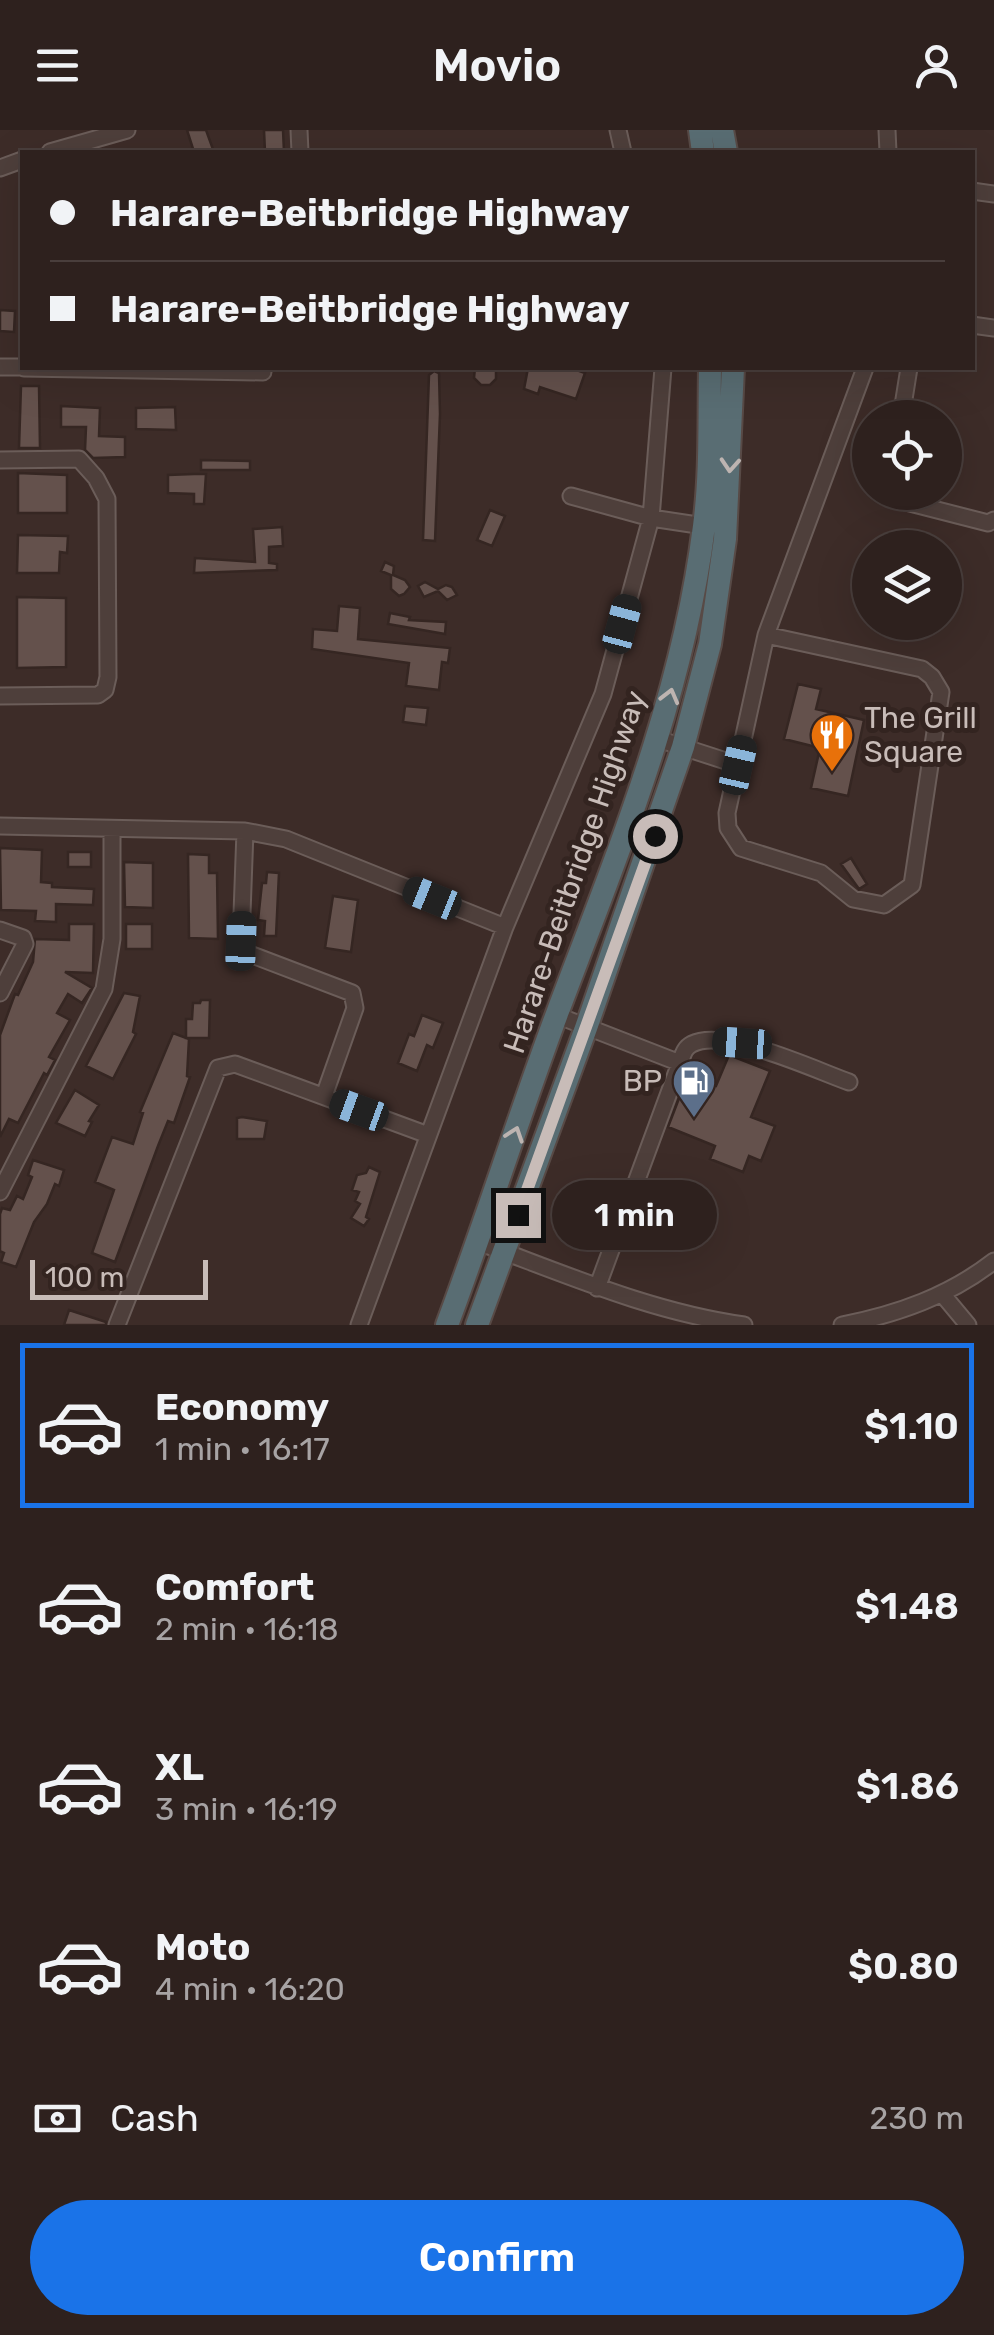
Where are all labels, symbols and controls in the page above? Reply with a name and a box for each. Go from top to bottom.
icon: menu [30,38,85,93]
icon: person [909,38,964,93]
text: Movio [433,39,561,92]
text: Harare-Beitbridge Highway [110,190,630,236]
text: Harare-Beitbridge Highway [110,286,630,332]
map controls [852,400,962,640]
button: locate [852,400,962,510]
one-way arrow [719,457,741,473]
button: layers [852,530,962,640]
car [600,591,644,657]
street label: Harare-Beitbridge Highway [496,686,654,1058]
one-way arrow [658,688,679,705]
place label: The Grill Square [864,700,977,770]
restaurant icon: The Grill Square [809,712,855,773]
car [717,732,759,798]
route start [633,814,678,859]
car [399,873,465,923]
car [225,910,257,972]
car [711,1026,773,1060]
fuel station icon: BP [671,1058,717,1119]
place label: BP [623,1063,662,1099]
car [326,1086,392,1134]
one-way arrow [503,1127,524,1144]
callout: 1 min [553,1180,718,1250]
route end [496,1193,541,1238]
text: 1 min [594,1196,675,1234]
scale bar [30,1255,208,1300]
text: 100 m [45,1261,124,1294]
icon: car [35,1381,125,1471]
text: Economy [155,1384,329,1430]
text: $1.10 [864,1403,959,1449]
text: 1 min · 16:17 [155,1430,330,1468]
icon: car [35,1561,125,1651]
text: Comfort [155,1564,314,1610]
text: $1.48 [855,1583,959,1629]
text: 2 min · 16:18 [155,1610,339,1648]
icon: car [35,1741,125,1831]
text: XL [155,1744,204,1790]
text: $1.86 [856,1763,959,1809]
text: 3 min · 16:19 [155,1790,338,1828]
icon: car [35,1921,125,2011]
text: Moto [155,1924,251,1970]
text: $0.80 [848,1943,959,1989]
text: 4 min · 16:20 [155,1970,345,2008]
icon: cash [30,2091,85,2146]
text: Cash [110,2095,199,2141]
text: 230 m [869,2099,964,2137]
button: Confirm [30,2200,964,2315]

